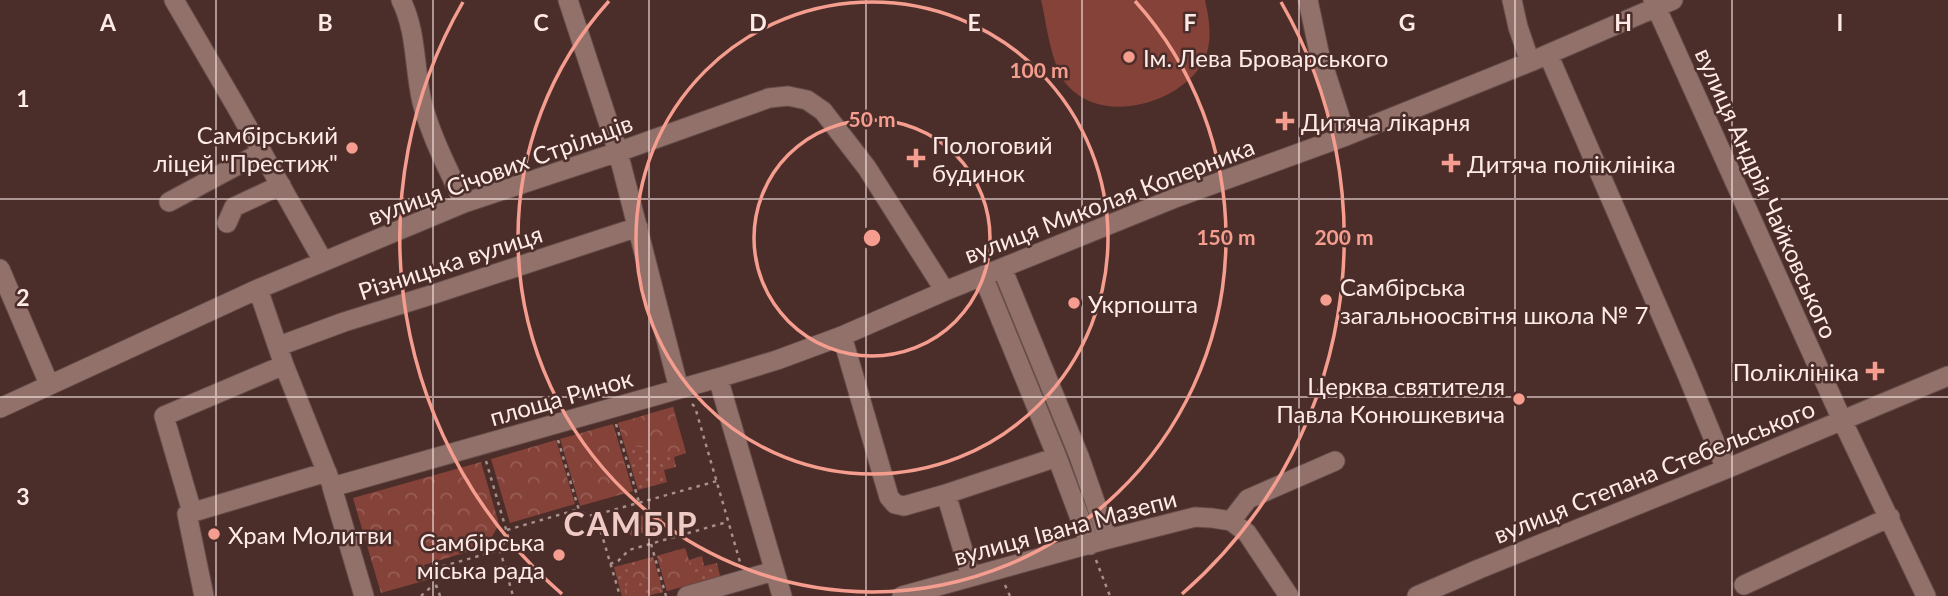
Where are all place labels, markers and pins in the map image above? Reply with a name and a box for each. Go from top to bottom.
place label: Ім. Лева Броварського [1143,43,1388,72]
marker: Ім. Лева Броварського [1121,49,1137,65]
place label: Дитяча лікарня [1301,107,1470,136]
marker: Дитяча лікарня [1275,111,1295,131]
place label: Самбірський ліцей "Престиж" [154,120,338,177]
place label: Пологовий будинок [932,130,1053,187]
marker: Самбірський ліцей "Престиж" [344,140,360,156]
marker: Пологовий будинок [906,148,926,168]
place label: Дитяча поліклініка [1467,149,1676,178]
marker: Дитяча поліклініка [1441,153,1461,173]
centre of rings [860,226,884,250]
place label: Самбірська загальноосвітня школа № 7 [1340,272,1648,329]
place label: Укрпошта [1088,289,1198,318]
marker: Самбірська загальноосвітня школа № 7 [1318,292,1334,308]
marker: Укрпошта [1066,295,1082,311]
place label: Поліклініка [1733,357,1859,386]
marker: Поліклініка [1865,361,1885,381]
place label: Церква святителя Павла Конюшкевича [1276,371,1505,428]
marker: Церква святителя Павла Конюшкевича [1511,391,1527,407]
place label: Храм Молитви [228,520,393,549]
marker: Храм Молитви [206,526,222,542]
place label: Самбірська міська рада [417,527,545,584]
marker: Самбірська міська рада [551,547,567,563]

